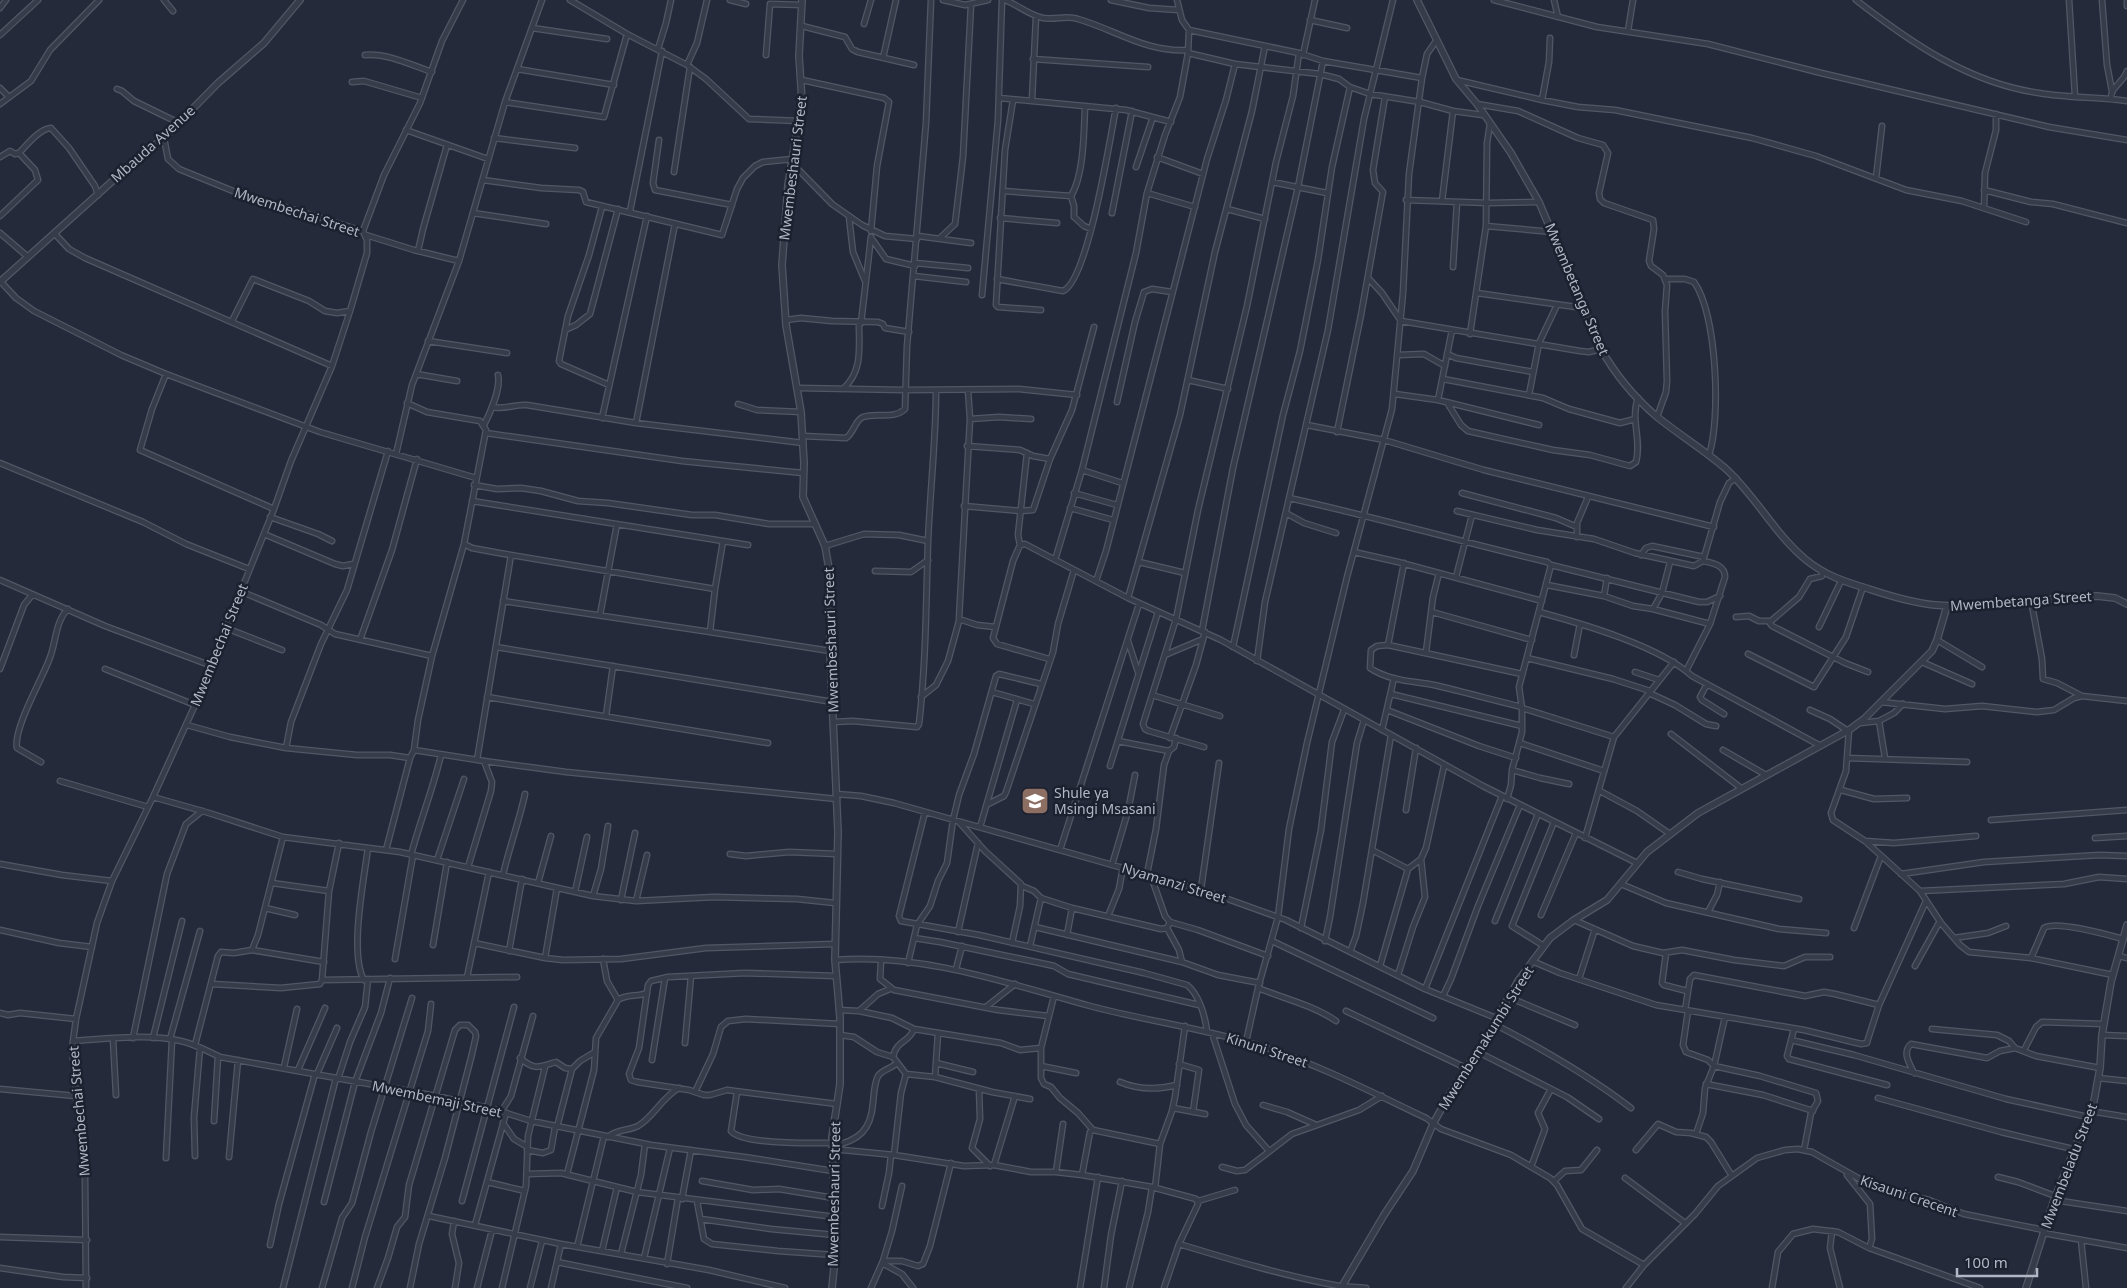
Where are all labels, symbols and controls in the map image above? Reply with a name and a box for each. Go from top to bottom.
street label: Mwembeshauri Street [774,95,811,241]
street label: Mbauda Avenue [107,101,199,187]
street label: Mwembechai Street [232,182,362,241]
street label: Mwembetanga Street [1541,220,1614,358]
street label: Mwembeshauri Street [818,567,843,713]
street label: Mwembechai Street [185,581,252,709]
street label: Mwembetanga Street [1949,586,2092,615]
place label: Shule ya Msingi Msasani [1054,783,1156,818]
school or university icon: Shule ya Msingi Msasani [1020,786,1050,816]
street label: Nyamanzi Street [1120,858,1229,907]
street label: Mwembemakumbi Street [1433,962,1538,1113]
street label: Kinuni Street [1224,1027,1310,1072]
street label: Mwembechai Street [63,1045,94,1177]
street label: Mwembemaji Street [371,1075,504,1122]
street label: Mwembeladu Street [2036,1100,2101,1231]
street label: Mwembeshauri Street [823,1121,844,1267]
street label: Kisauni Crecent [1858,1170,1960,1221]
scale bar [1957,1246,2037,1278]
text: 100 m [1964,1252,2008,1272]

